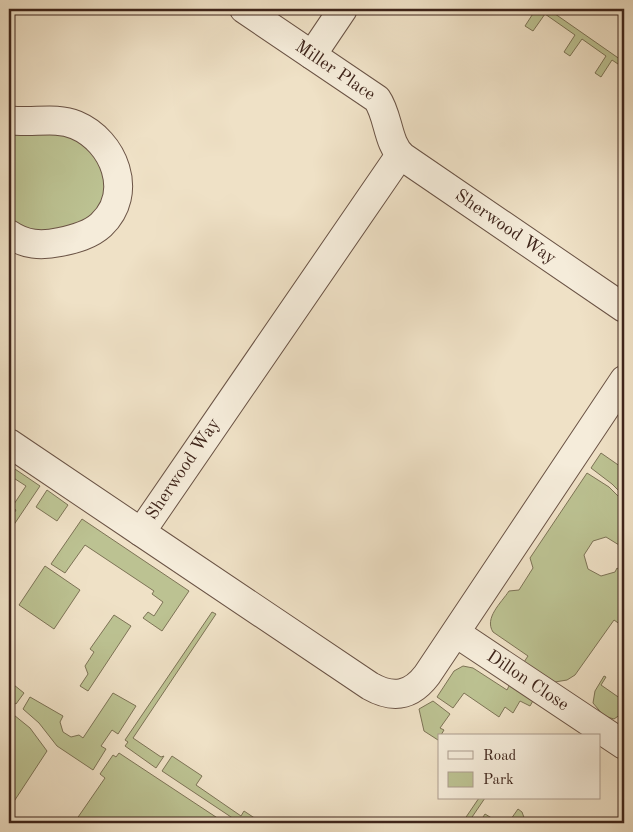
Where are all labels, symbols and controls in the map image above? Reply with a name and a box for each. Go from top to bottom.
street label: Miller Place [292,37,378,104]
street label: Sherwood Way [452,186,560,268]
street label: Sherwood Way [143,415,224,523]
street label: Dillon Close [483,647,572,714]
legend [438,734,600,800]
text: Road [483,749,517,764]
text: Park [483,773,514,788]

